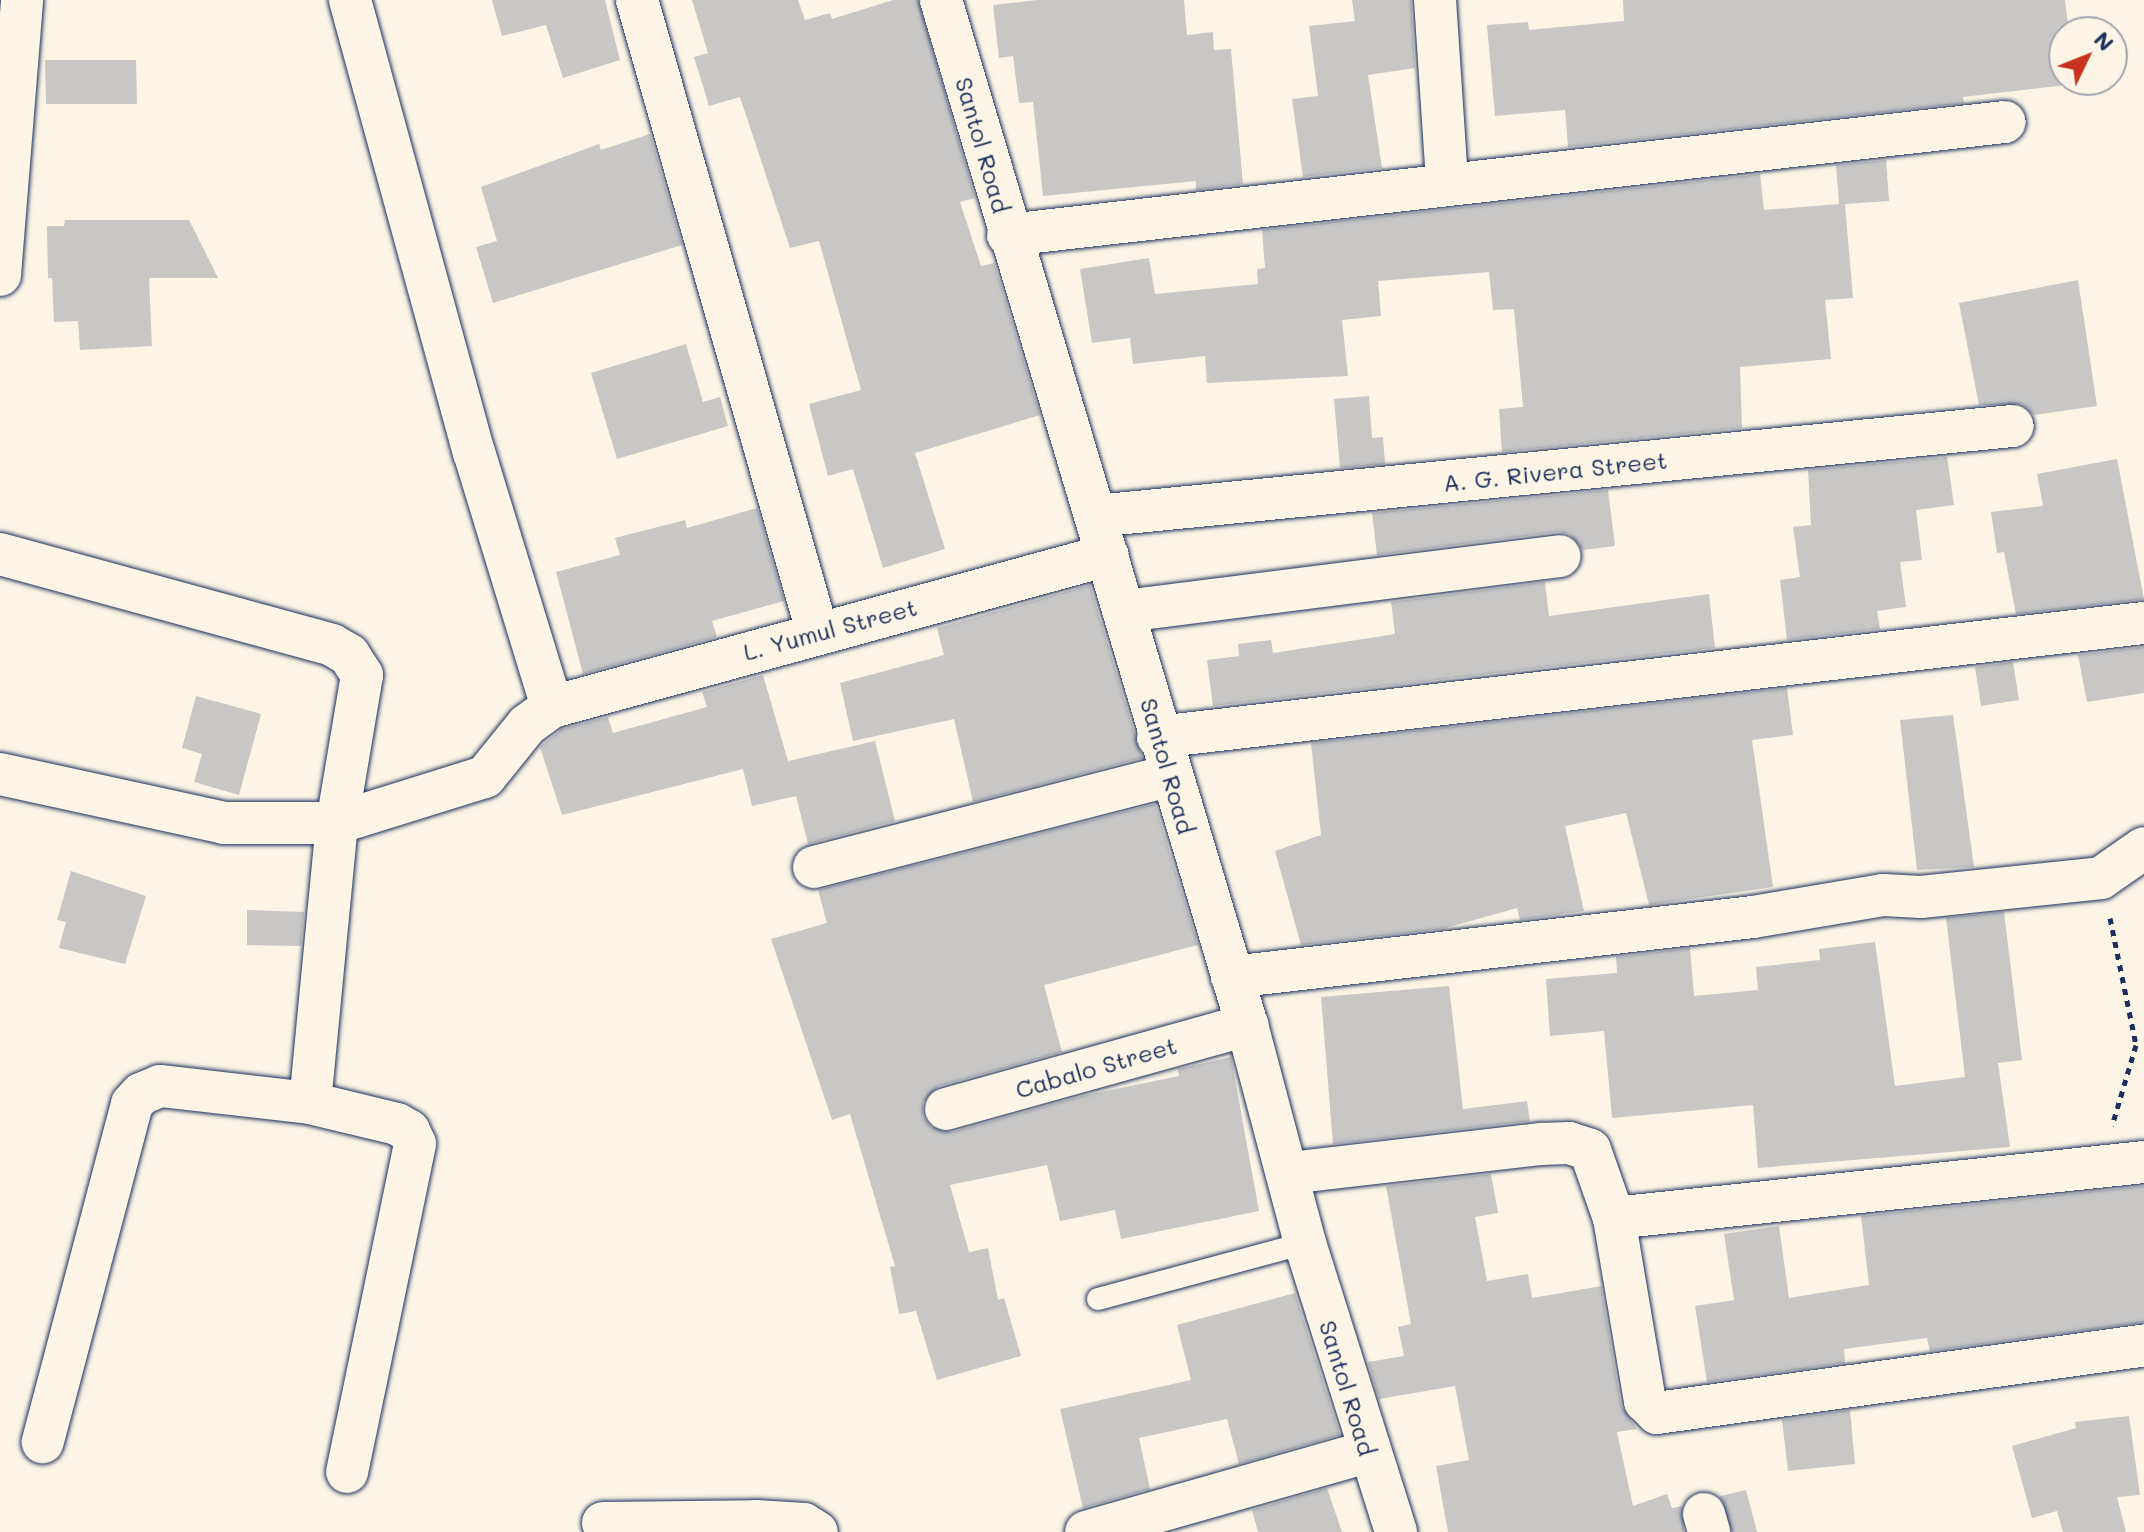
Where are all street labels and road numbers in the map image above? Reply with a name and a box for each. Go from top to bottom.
street label: Santol Road [950,74,1016,216]
street label: A. G. Rivera Street [1441,445,1669,497]
street label: L. Yumul Street [740,592,920,666]
street label: Santol Road [1135,695,1201,837]
street label: Cabalo Street [1012,1030,1180,1104]
street label: Santol Road [1314,1317,1382,1459]

